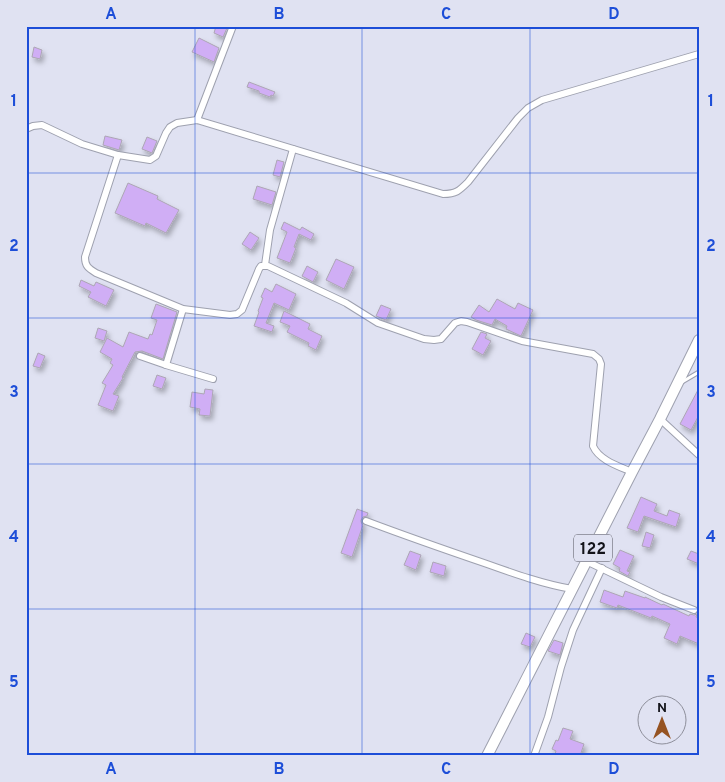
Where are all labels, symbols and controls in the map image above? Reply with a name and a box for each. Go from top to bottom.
text: A [105,5,117,25]
text: B [273,5,285,25]
text: C [441,5,451,25]
text: D [608,5,620,25]
text: 1 [11,92,17,112]
text: 1 [708,92,714,112]
text: 2 [9,237,19,257]
text: 2 [706,237,716,257]
text: 3 [9,383,19,403]
text: 3 [706,383,716,403]
text: 4 [9,528,19,548]
text: 4 [706,528,716,548]
road number: 122 [574,534,612,562]
text: 5 [9,673,19,693]
text: 5 [706,673,716,693]
north arrow [638,694,688,744]
text: N [657,700,667,717]
text: A [105,760,117,780]
text: B [273,760,285,780]
text: C [441,760,451,780]
text: D [608,760,620,780]

